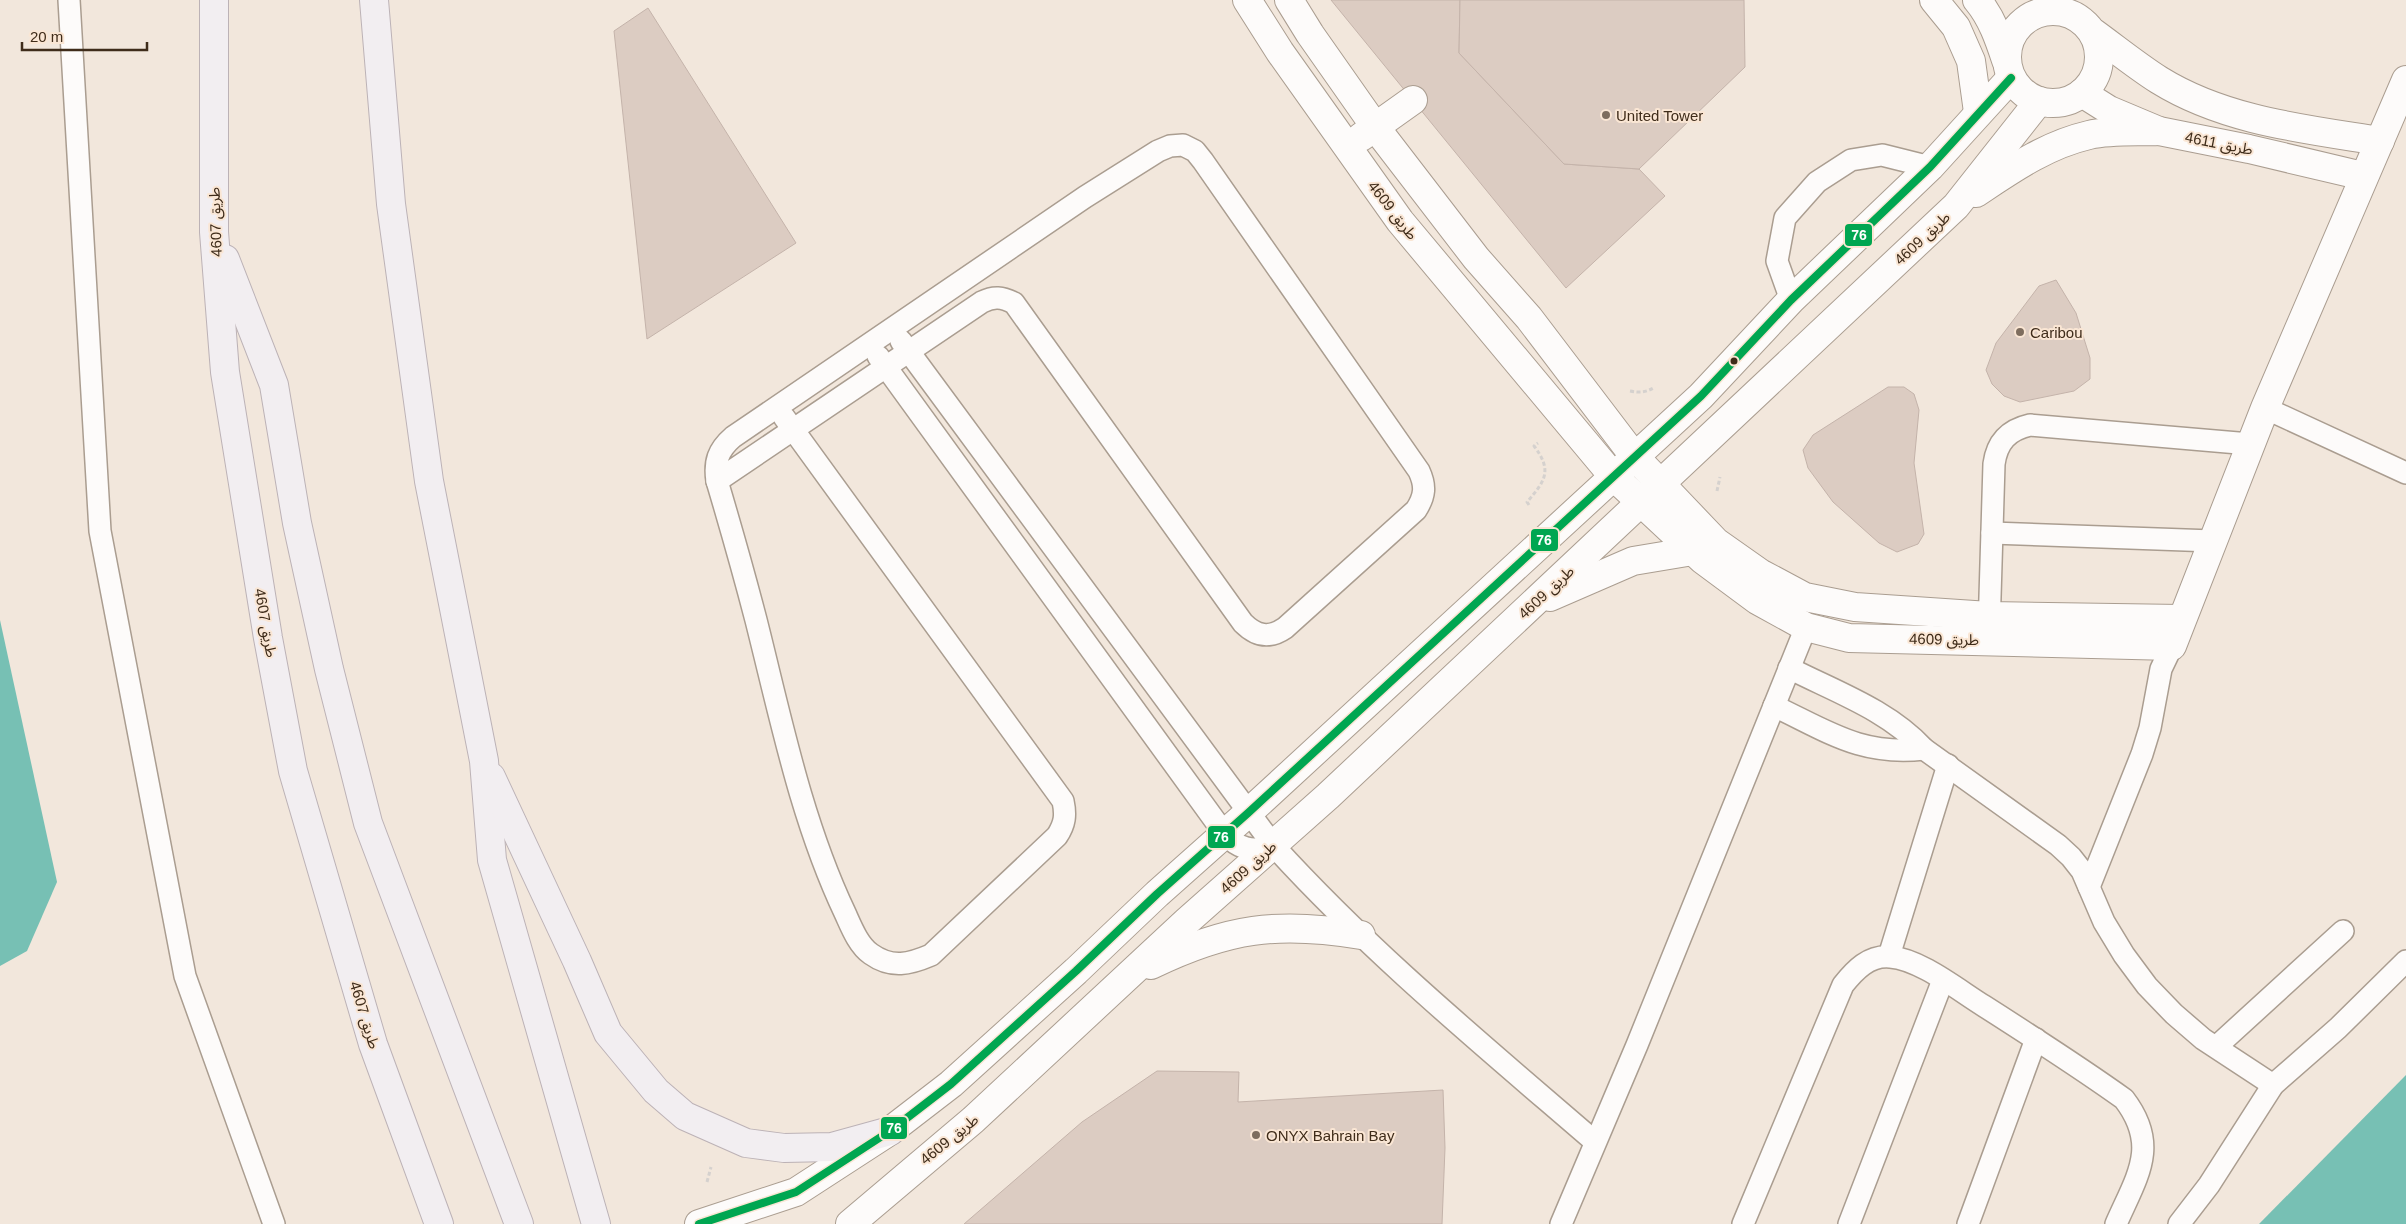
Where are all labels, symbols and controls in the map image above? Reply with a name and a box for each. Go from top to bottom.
scale bar [22,20,148,52]
text: 20 m [30,28,63,45]
place label: United Tower [1616,107,1703,124]
marker: United Tower [1600,109,1612,121]
street label: طريق 4611 [2183,128,2254,160]
street label: طريق 4609 [1363,177,1421,244]
street label: طريق 4607 [205,187,227,257]
street label: طريق 4609 [1891,208,1955,269]
line badge: 76 [1844,223,1873,247]
text: 76 [1851,227,1867,243]
place label: Caribou [2030,324,2083,341]
marker: Caribou [2014,326,2026,338]
unlabelled marker [1729,356,1739,366]
line badge: 76 [1530,528,1559,552]
text: 76 [1536,532,1552,548]
street label: طريق 4609 [1515,562,1579,623]
street label: طريق 4607 [250,587,280,659]
street label: طريق 4609 [1909,630,1979,650]
line badge: 76 [1207,825,1236,849]
text: 76 [1213,829,1229,845]
street label: طريق 4609 [1216,837,1281,898]
street label: طريق 4607 [345,979,383,1051]
street label: طريق 4609 [917,1110,983,1169]
line badge: 76 [880,1116,908,1140]
text: 76 [886,1120,902,1136]
place label: ONYX Bahrain Bay [1266,1127,1395,1144]
marker: ONYX Bahrain Bay [1250,1129,1262,1141]

